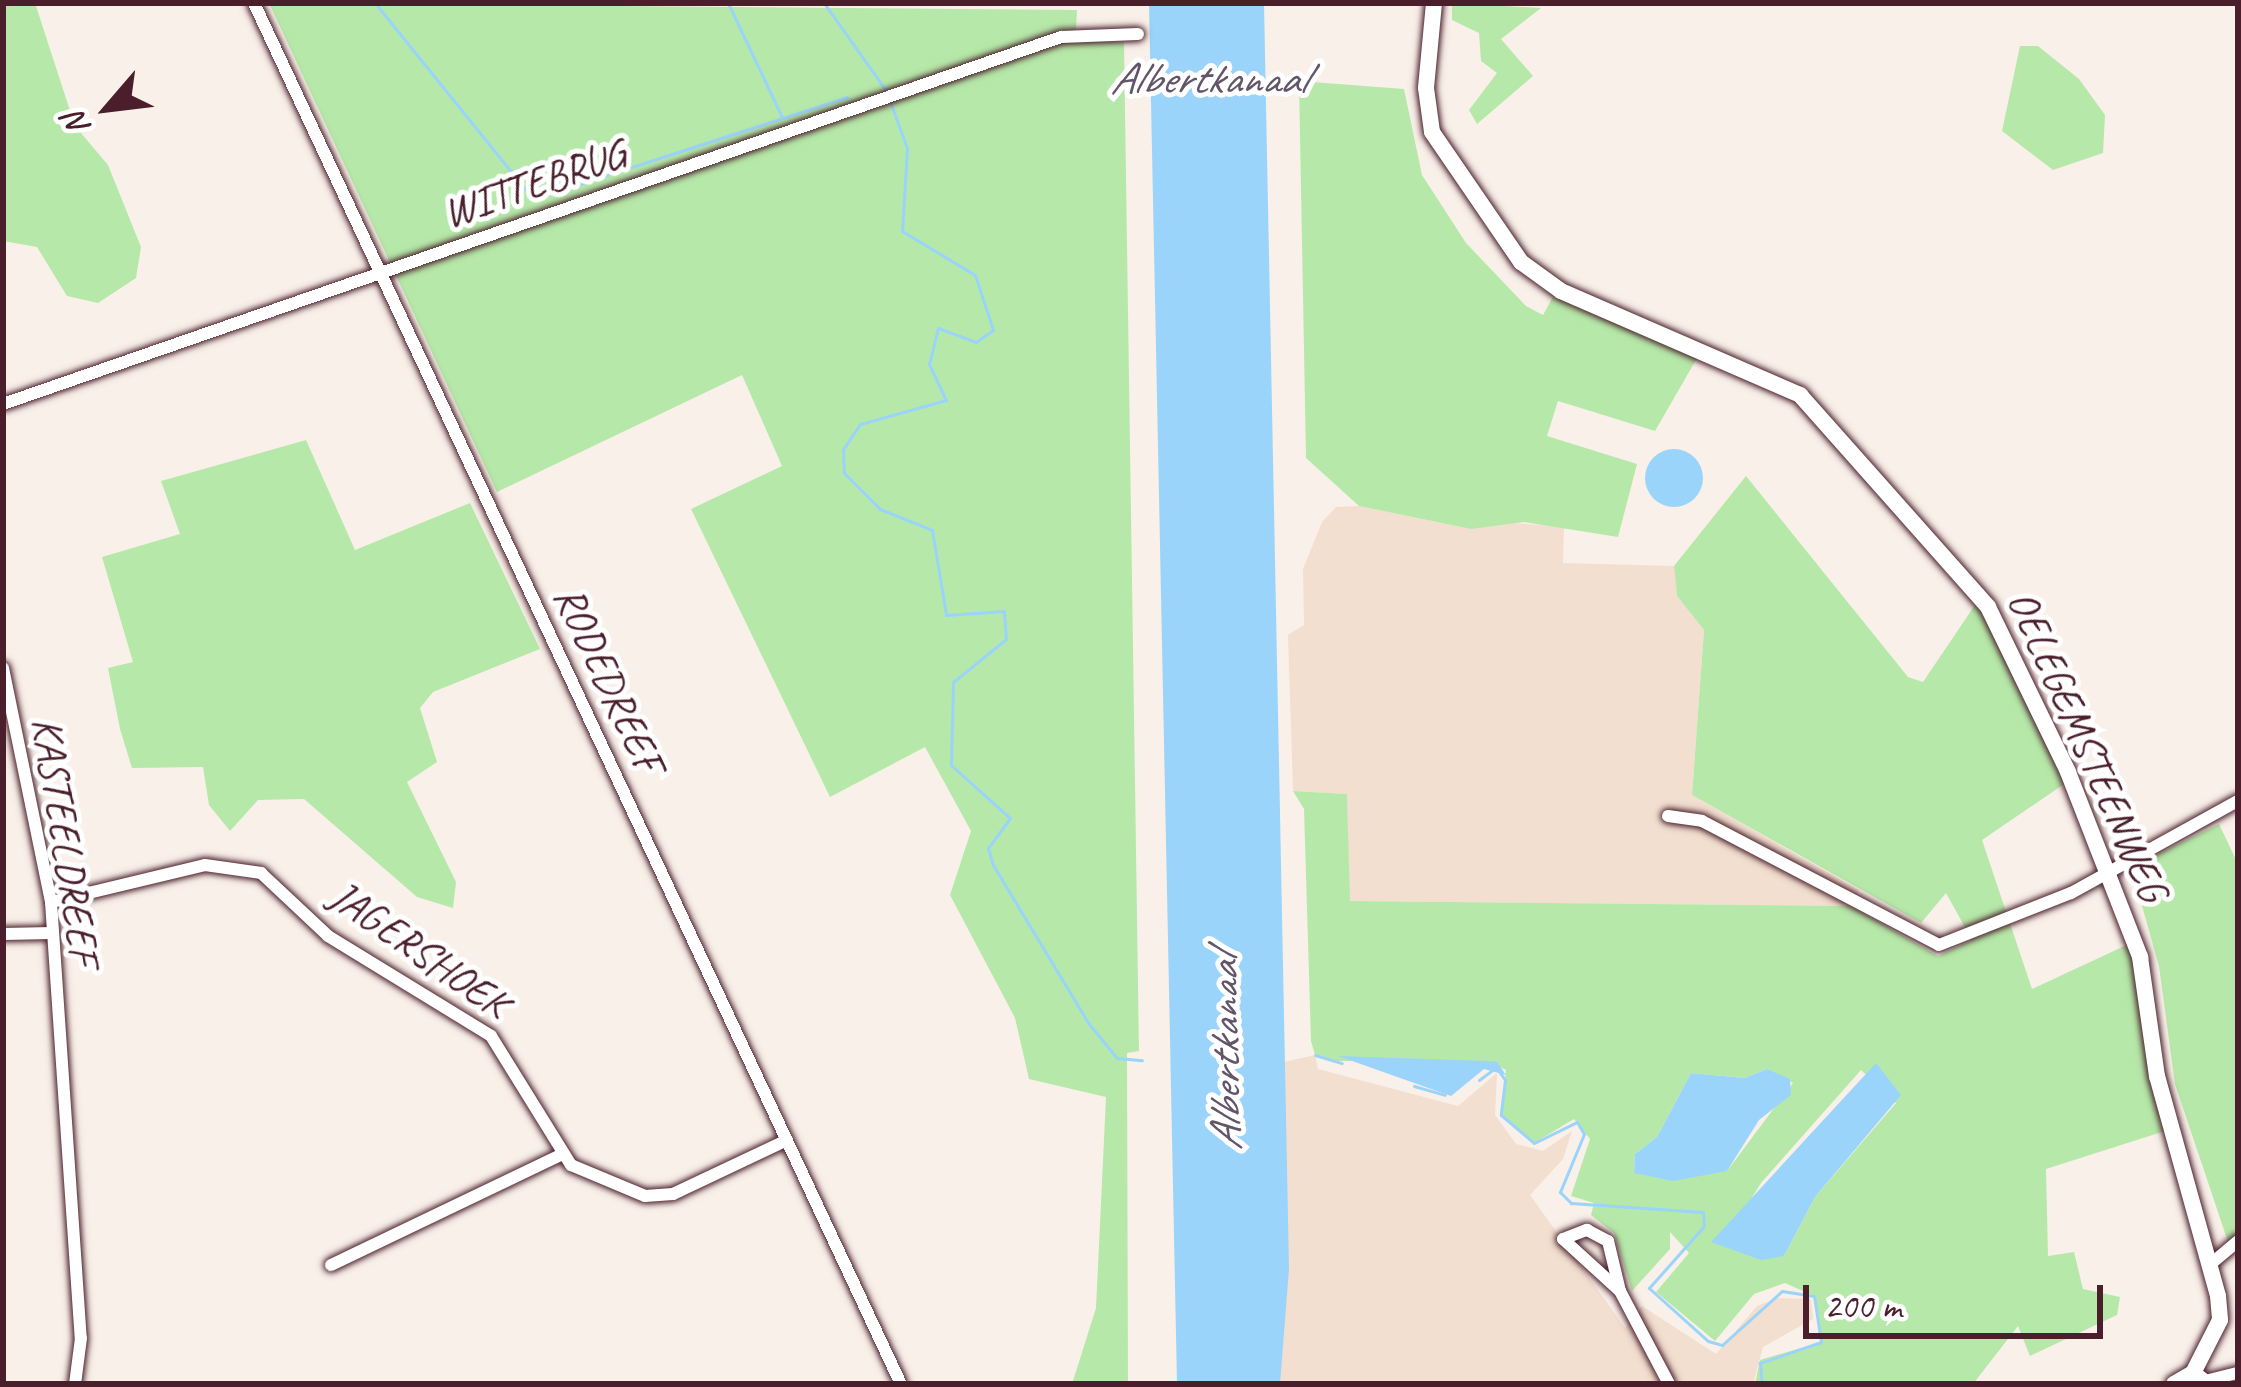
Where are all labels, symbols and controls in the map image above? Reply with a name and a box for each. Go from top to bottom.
north arrow [48,48,168,168]
water label: Albertkanaal [1110,52,1306,106]
text: N [53,106,100,144]
street label: WITTEBRUG [436,129,632,239]
street label: RODEDREEF [543,578,673,780]
street label: OELEGEMSTEENWEG [1996,583,2178,909]
street label: KASTEELDREEF [21,714,109,968]
street label: JAGERSHOEK [320,870,518,1030]
water label: Albertkanaal [1196,955,1254,1151]
scale bar [1809,1261,2109,1335]
text: 200 m [1824,1283,1901,1329]

